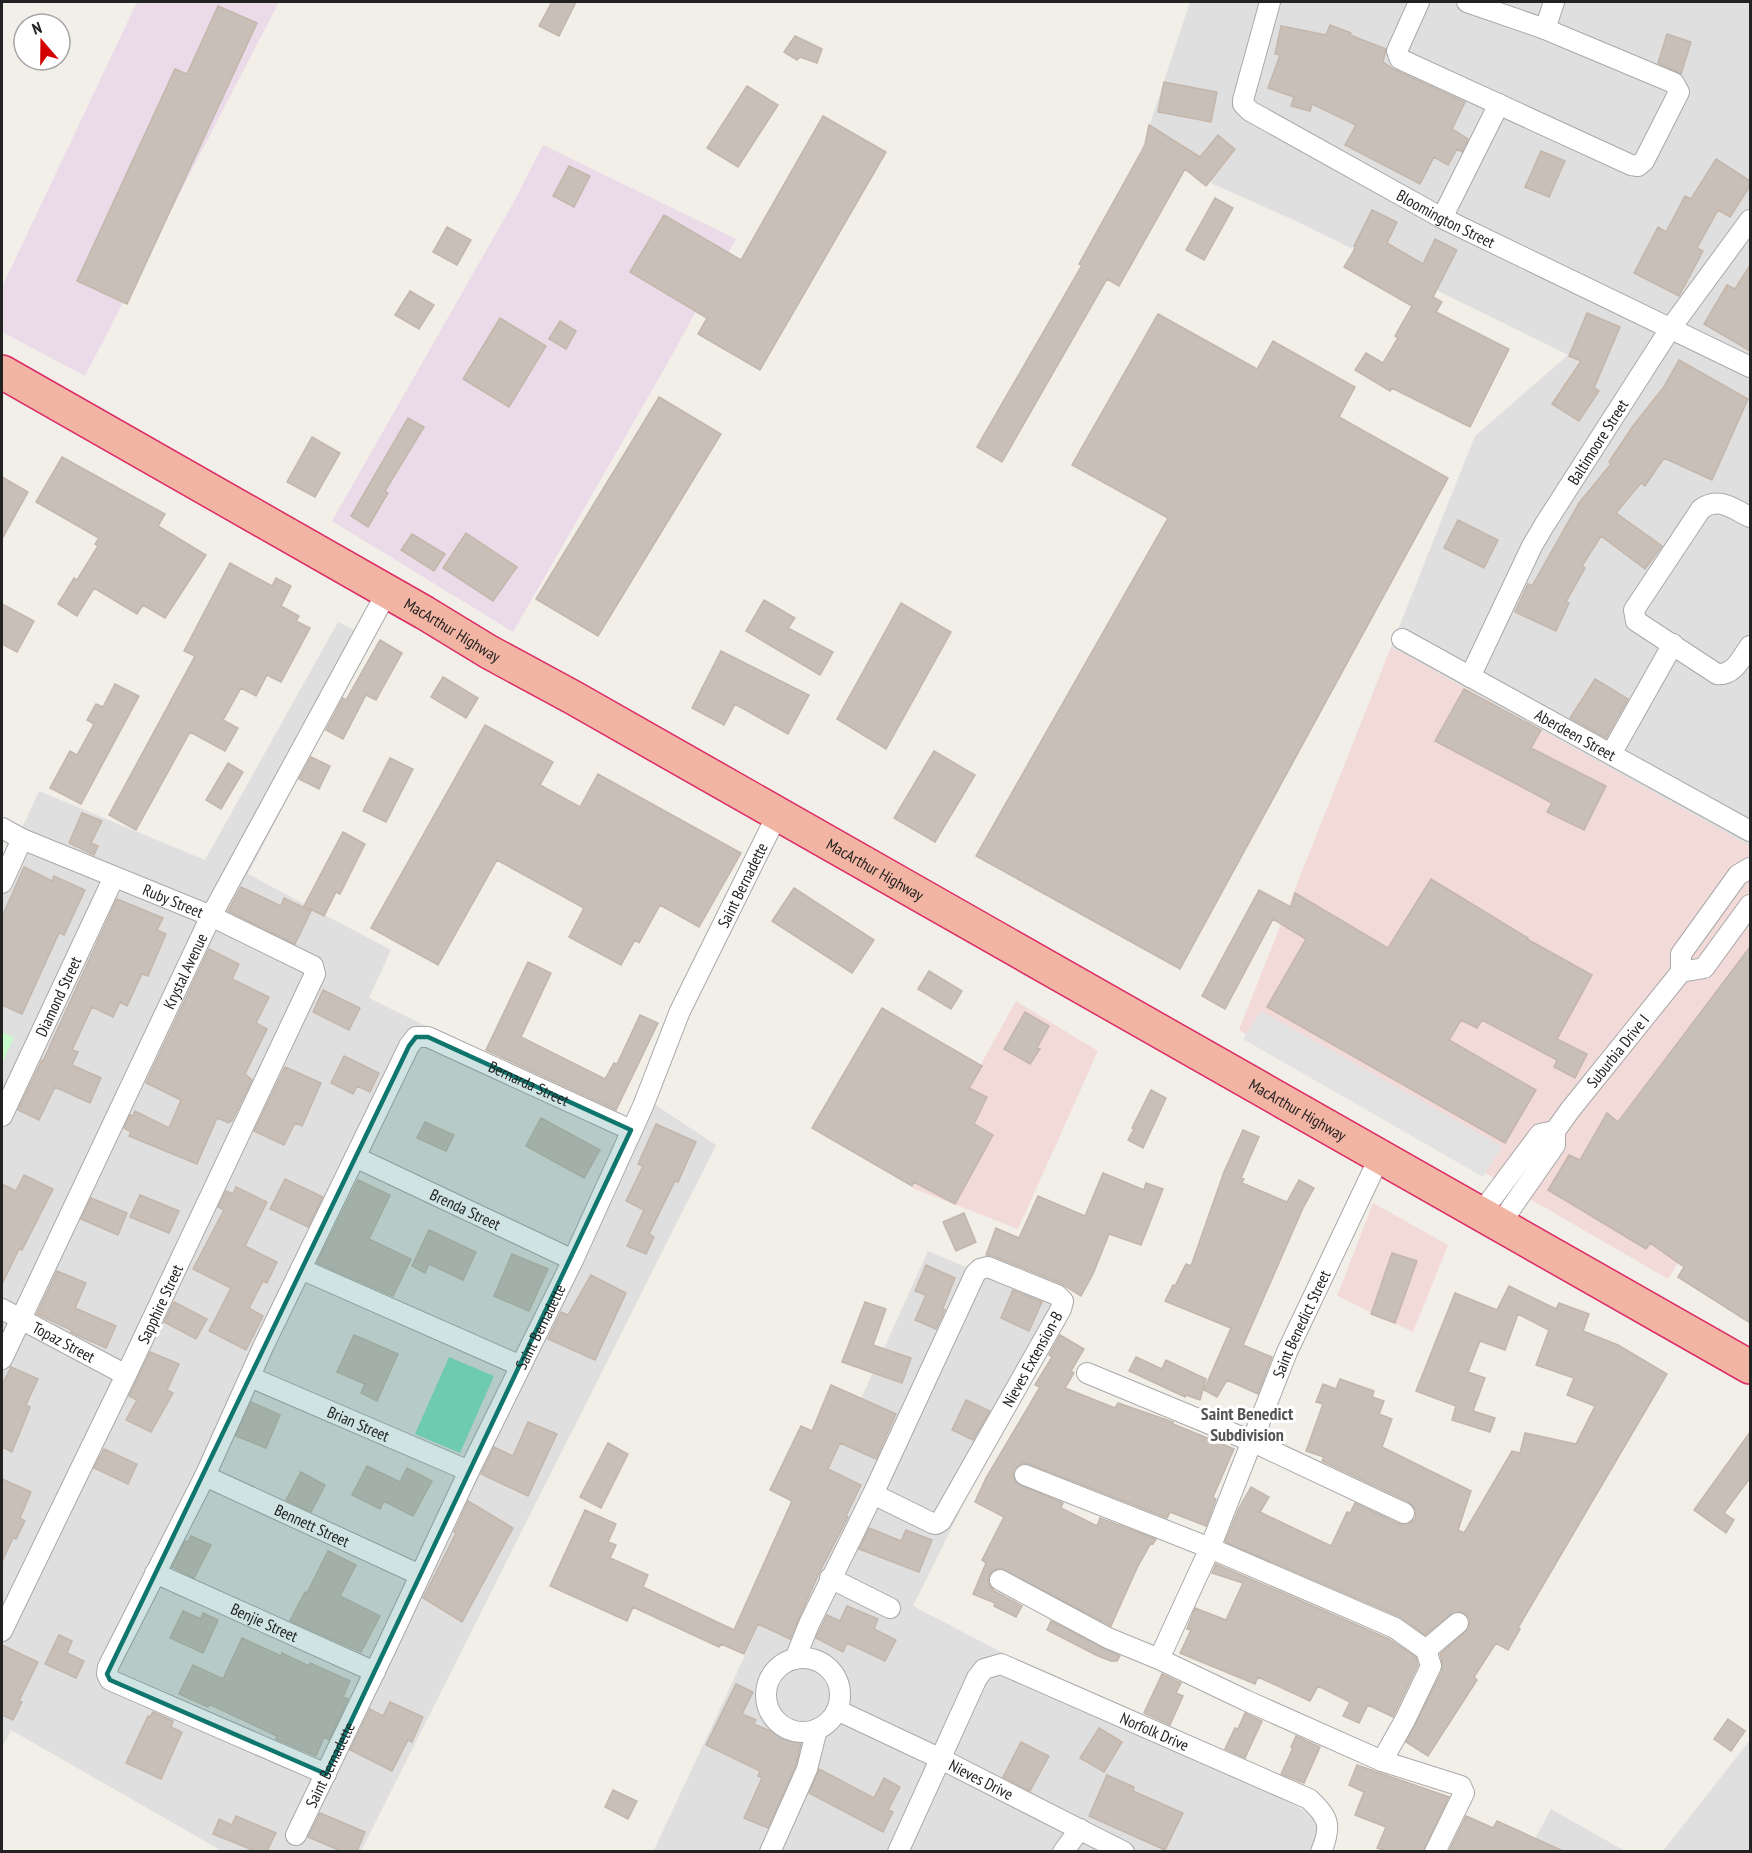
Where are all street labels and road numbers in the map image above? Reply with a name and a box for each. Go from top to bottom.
street label: Bloomington Street [1393,185,1499,252]
street label: Baltimoore Street [1563,395,1633,488]
street label: MacArthur Highway [401,593,504,666]
street label: Aberdeen Street [1532,704,1620,765]
street label: MacArthur Highway [823,834,927,905]
street label: Saint Bernadette [713,839,772,931]
street label: Ruby Street [140,879,207,922]
street label: Krystal Avenue [159,930,211,1012]
street label: Diamond Street [31,953,86,1040]
street label: Suburbia Drive I [1582,1010,1653,1092]
street label: Bernarda Street [486,1056,573,1111]
street label: MacArthur Highway [1245,1074,1350,1145]
street label: Brenda Street [427,1184,504,1235]
street label: Sapphire Street [133,1261,187,1347]
street label: Saint Benedict Street [1268,1266,1335,1381]
street label: Saint Bernadette [511,1281,570,1372]
street label: Nieves Extension-B [997,1308,1067,1410]
street label: Topaz Street [29,1317,99,1367]
street label: Brian Street [324,1401,393,1446]
street label: Bennett Street [272,1499,353,1551]
street label: Benjie Street [228,1598,302,1646]
street label: Norfolk Drive [1117,1708,1192,1755]
street label: Saint Bernadette [301,1719,359,1811]
street label: Nieves Drive [946,1755,1017,1804]

